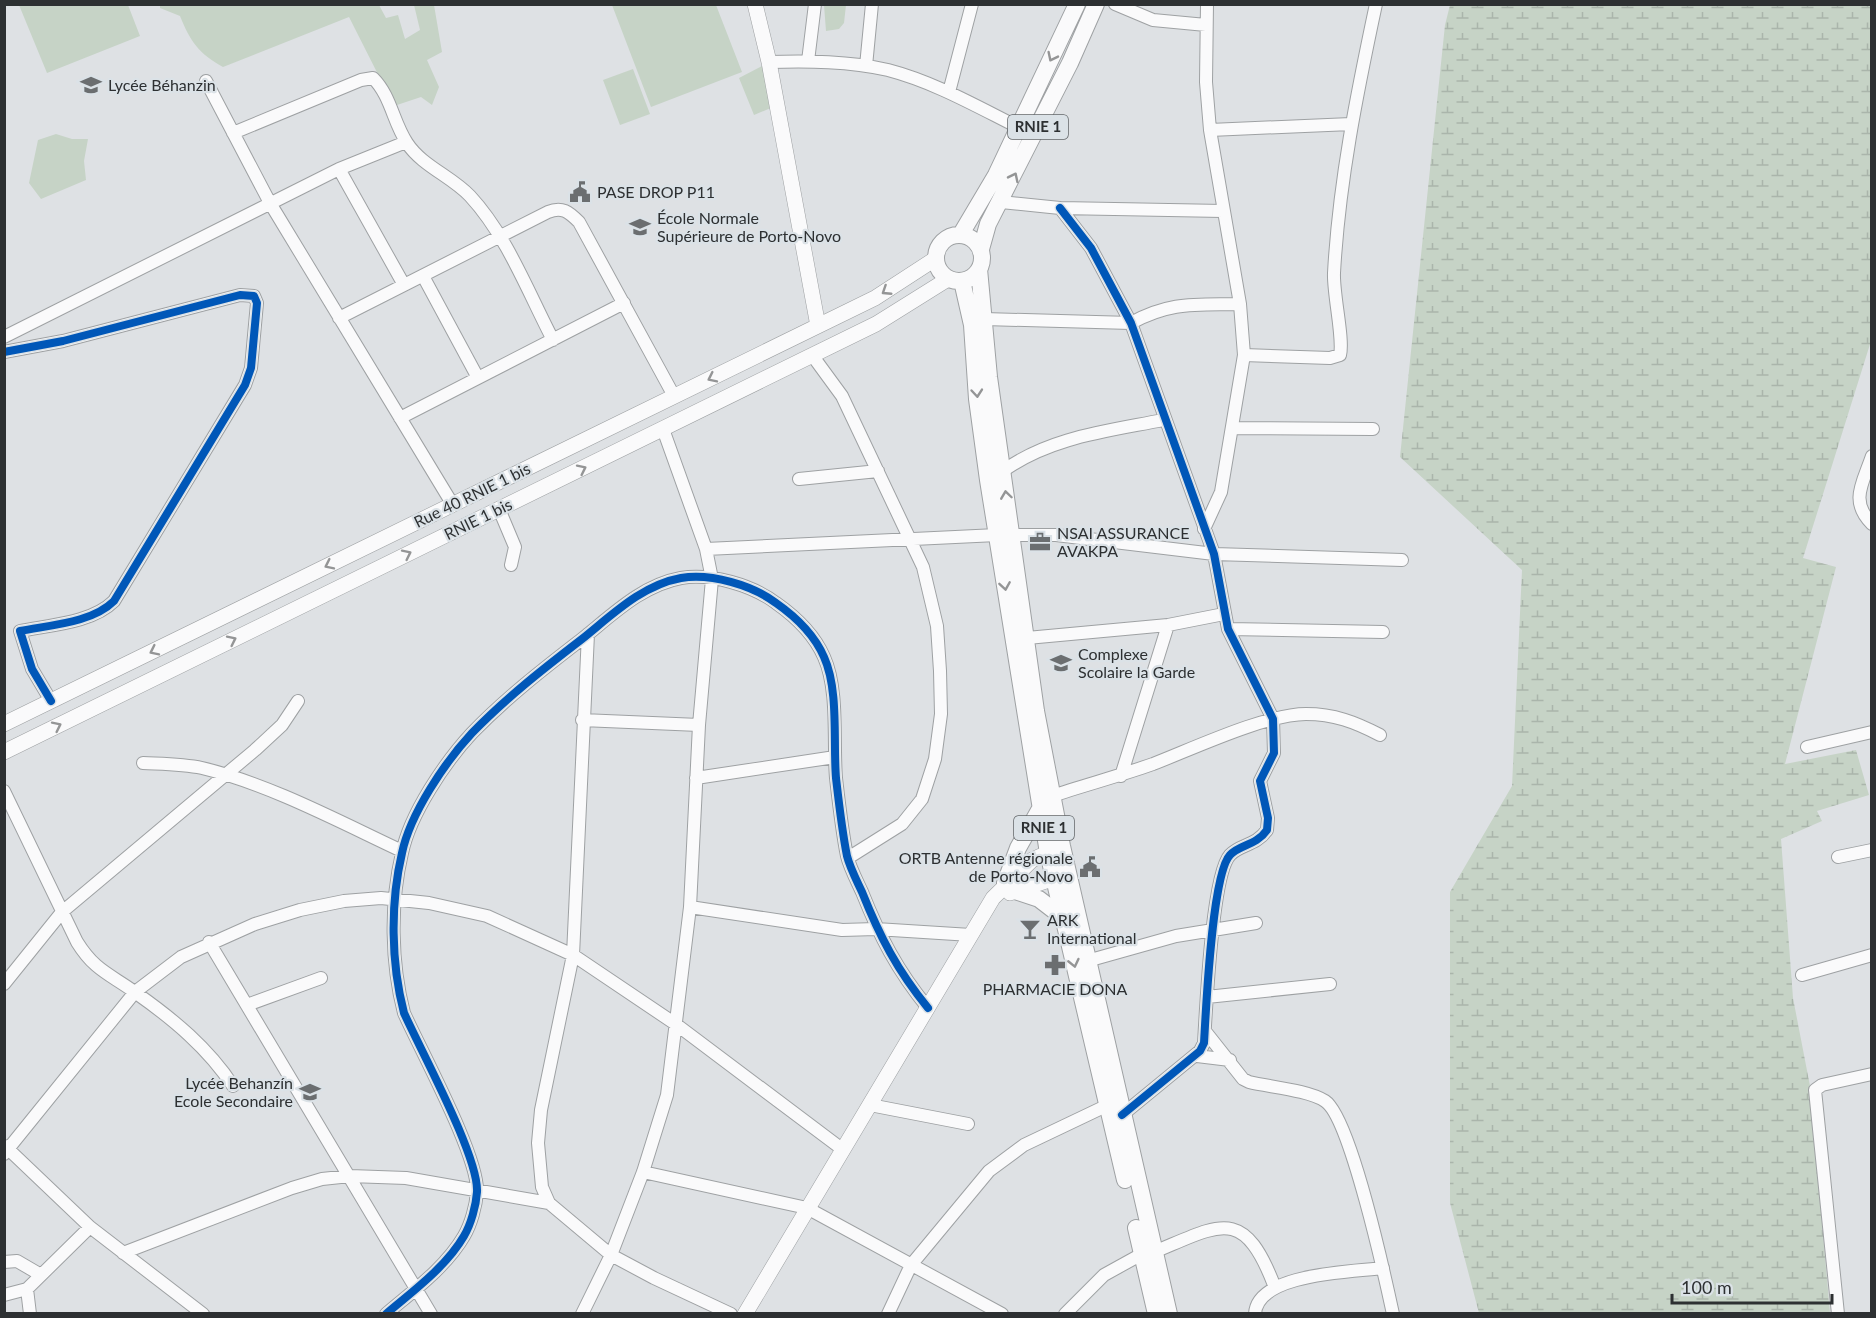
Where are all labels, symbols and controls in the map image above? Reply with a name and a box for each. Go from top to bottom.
one-way arrow [1048,51,1060,62]
school or university icon: Lycée Béhanzin [79,73,103,97]
place label: Lycée Béhanzin [108,75,216,94]
road number: RNIE 1 [1008,115,1068,139]
one-way arrow [1006,172,1018,183]
public building icon: PASE DROP P11 [568,180,592,204]
place label: PASE DROP P11 [597,182,715,201]
place label: École Normale Supérieure de Porto-Novo [657,208,841,245]
school or university icon: École Normale Supérieure de Porto-Novo [628,215,652,239]
one-way arrow [882,284,893,295]
one-way arrow [707,370,718,382]
one-way arrow [970,388,983,397]
street label: Rue 40 RNIE 1 bis [411,459,533,531]
one-way arrow [576,464,587,476]
one-way arrow [1000,490,1013,499]
street label: RNIE 1 bis [441,494,515,544]
place label: NSAI ASSURANCE AVAKPA [1057,523,1190,560]
office icon: NSAI ASSURANCE AVAKPA [1028,530,1052,554]
one-way arrow [401,550,412,562]
one-way arrow [325,558,336,569]
one-way arrow [998,580,1011,590]
one-way arrow [226,636,237,648]
one-way arrow [149,643,160,655]
place label: Complexe Scolaire la Garde [1078,644,1195,681]
school or university icon: Complexe Scolaire la Garde [1049,651,1073,675]
one-way arrow [51,722,62,734]
road number: RNIE 1 [1014,816,1074,840]
place label: ORTB Antenne régionale de Porto-Novo [899,848,1073,885]
public building icon: ORTB Antenne régionale de Porto-Novo [1078,855,1102,879]
place label: ARK International [1047,910,1137,947]
bar icon: ARK International [1018,917,1042,941]
pharmacy icon: PHARMACIE DONA [1043,953,1067,977]
one-way arrow [1067,958,1080,968]
place label: PHARMACIE DONA [983,979,1127,998]
place label: Lycée Behanzín Ecole Secondaire [174,1073,293,1110]
school or university icon: Lycée Behanzín Ecole Secondaire [298,1080,322,1104]
scale bar [1672,1267,1832,1305]
text: 100 m [1681,1276,1732,1298]

